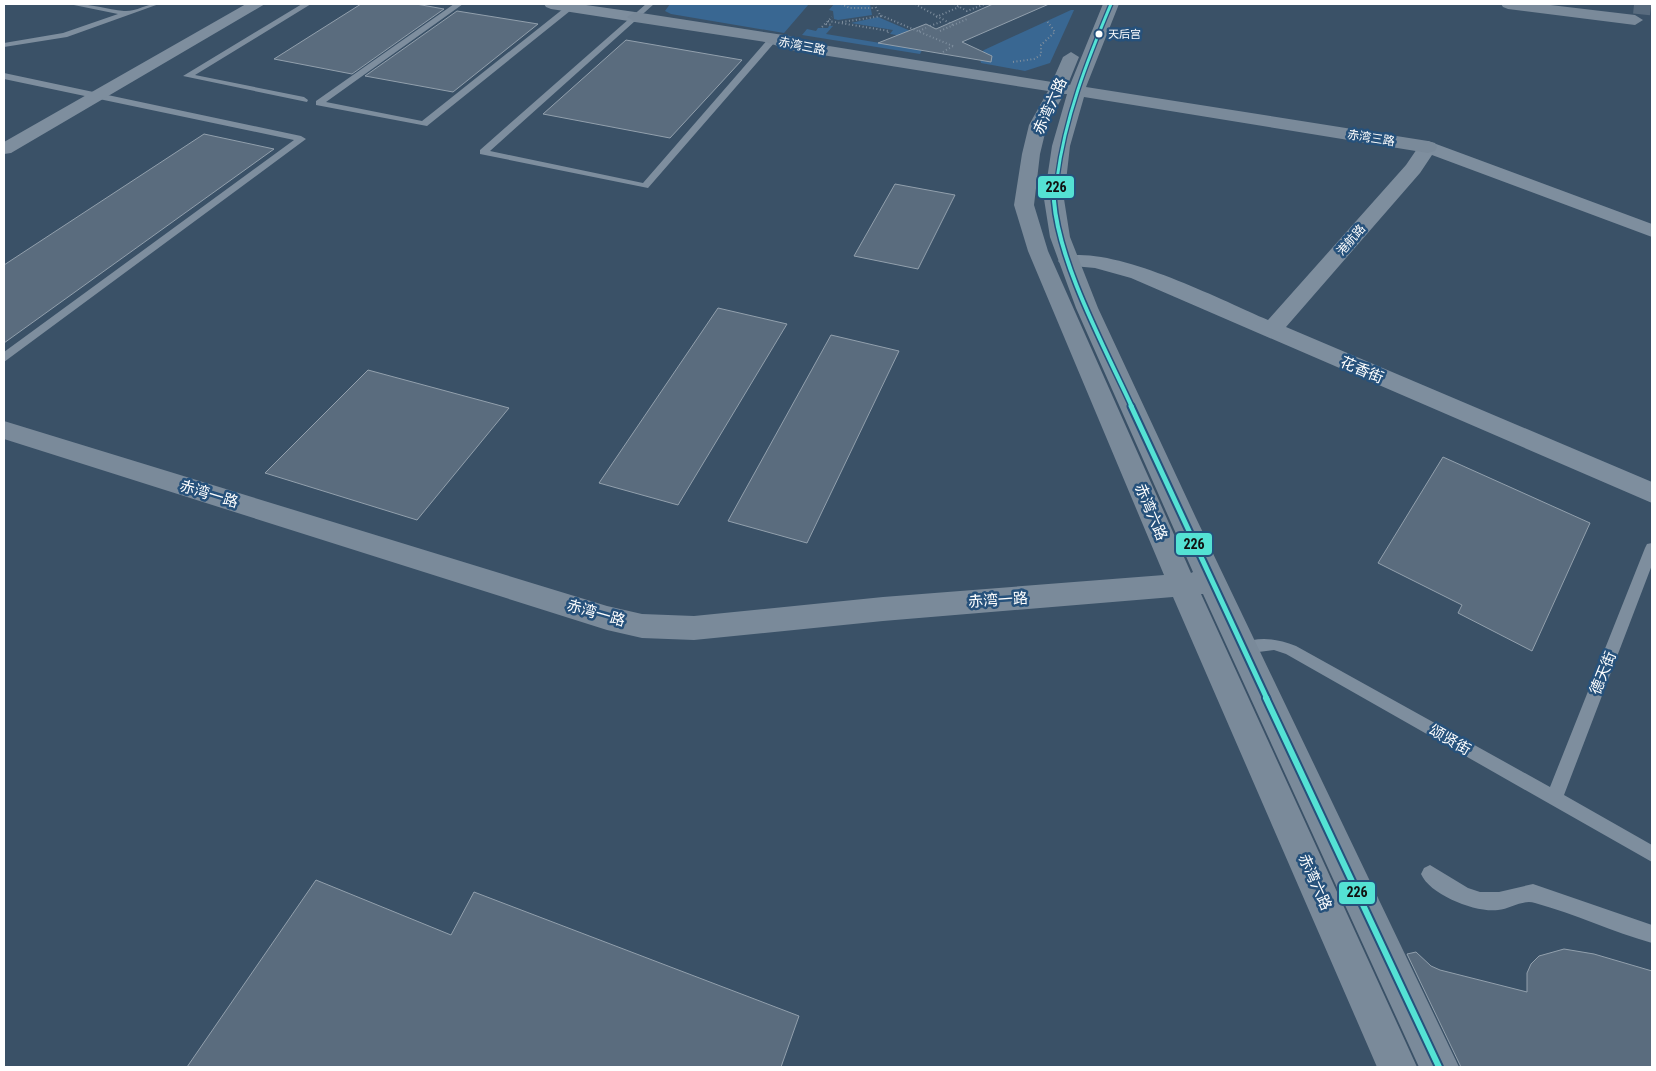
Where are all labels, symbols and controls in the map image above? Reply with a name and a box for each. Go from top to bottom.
place label: 天后宫 [1108,28,1141,41]
marker: 天后宫 [1094,29,1104,39]
street label: 赤湾三路 [777,35,827,57]
street label: 赤湾六路 [1030,75,1070,137]
street label: 赤湾三路 [1346,127,1396,149]
line badge: 226 [1037,175,1075,199]
text: 226 [1045,179,1067,195]
street label: 港航路 [1334,222,1368,258]
street label: 花香街 [1338,353,1386,387]
street label: 赤湾一路 [178,477,240,511]
street label: 赤湾六路 [1131,481,1171,543]
line badge: 226 [1175,532,1213,556]
text: 226 [1183,536,1205,552]
street label: 赤湾一路 [967,589,1029,611]
street label: 赤湾一路 [565,596,627,630]
street label: 德天街 [1586,649,1620,697]
street label: 颂贤街 [1426,721,1474,759]
street label: 赤湾六路 [1295,851,1335,913]
line badge: 226 [1338,881,1376,905]
text: 226 [1346,884,1368,900]

